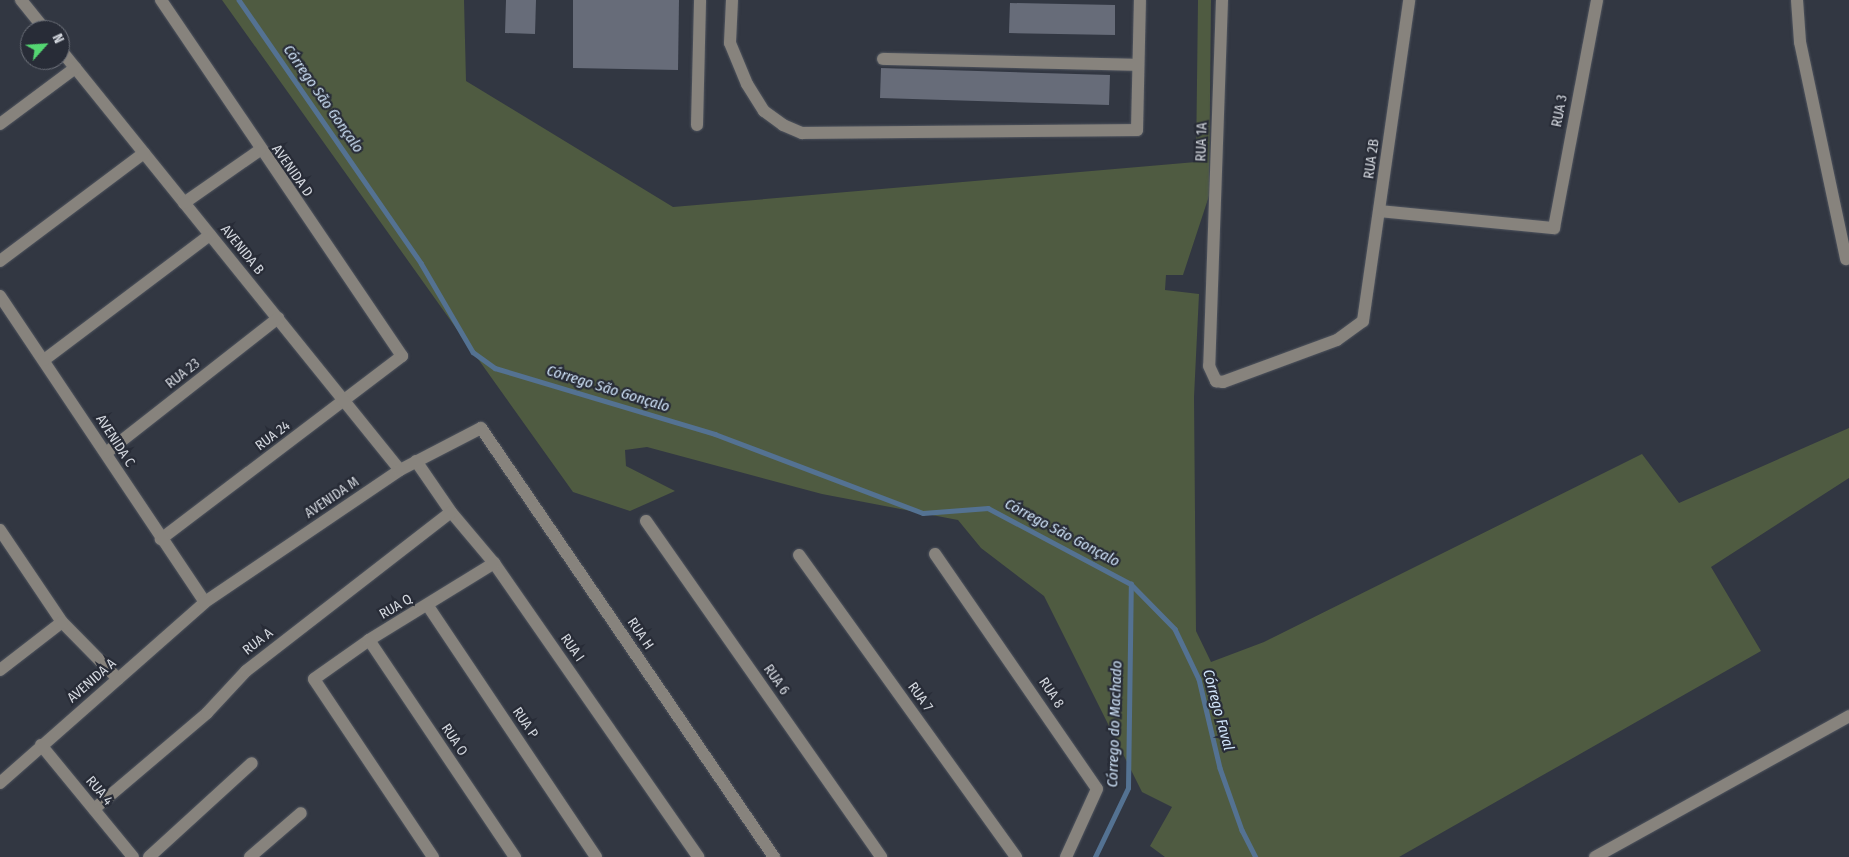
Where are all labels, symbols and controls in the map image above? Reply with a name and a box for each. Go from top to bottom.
north arrow [20,20,70,70]
text: N [49,31,68,46]
water label: Córrego São Gonçalo [279,42,367,156]
street label: RUA 3 [1549,93,1571,129]
street label: RUA 1A [1193,122,1211,162]
street label: RUA 2B [1361,138,1383,180]
street label: AVENIDA D [268,142,316,200]
street label: AVENIDA B [217,222,267,278]
street label: RUA 23 [163,355,203,393]
water label: Córrego São Gonçalo [544,362,672,416]
street label: AVENIDA C [92,412,138,470]
street label: RUA 24 [252,418,294,454]
street label: AVENIDA M [302,474,362,522]
water label: Córrego São Gonçalo [1001,495,1123,571]
street label: RUA Q [377,591,415,623]
street label: RUA H [623,615,657,653]
street label: RUA A [240,625,276,659]
street label: RUA I [557,631,587,665]
street label: AVENIDA A [64,655,120,707]
water label: Córrego do Machado [1104,660,1126,788]
street label: RUA 6 [760,662,792,698]
water label: Córrego Faval [1199,667,1237,753]
street label: RUA 8 [1035,675,1067,711]
street label: RUA 7 [904,679,936,715]
street label: RUA P [509,704,541,742]
street label: RUA O [437,721,471,759]
street label: RUA 4 [82,773,116,809]

